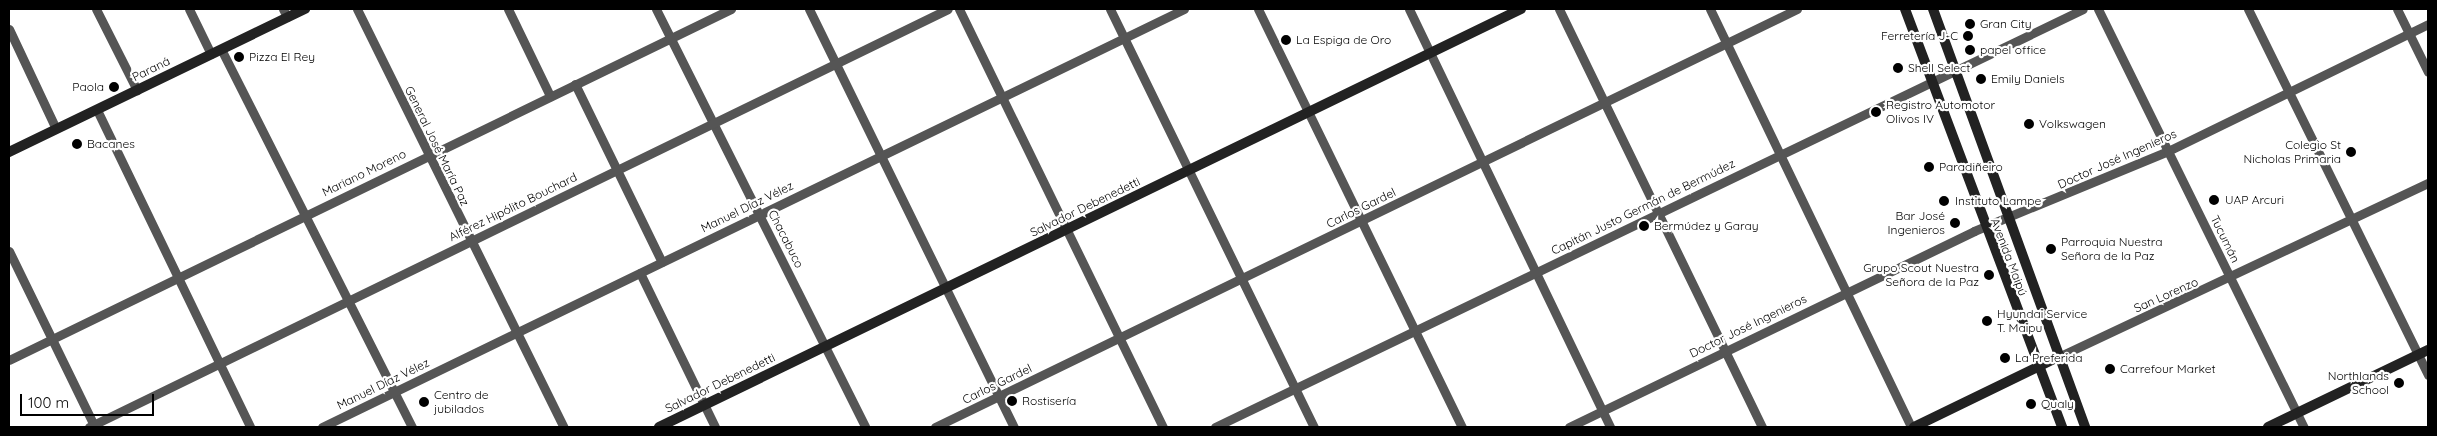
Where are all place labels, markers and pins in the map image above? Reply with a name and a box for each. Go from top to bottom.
place label: Gran City [1980,17,2032,31]
marker: Gran City [1964,18,1976,30]
place label: Ferretería J-C [1881,29,1958,43]
marker: Ferretería J-C [1962,30,1974,42]
place label: La Espiga de Oro [1296,33,1391,47]
marker: La Espiga de Oro [1280,34,1292,46]
place label: papel office [1980,43,2046,57]
marker: papel office [1964,44,1976,56]
place label: Pizza El Rey [249,50,315,64]
marker: Pizza El Rey [233,51,245,63]
place label: Shell Select [1908,61,1970,75]
marker: Shell Select [1892,62,1904,74]
place label: Emily Daniels [1991,72,2065,86]
marker: Emily Daniels [1975,73,1987,85]
place label: Paola [72,80,104,94]
marker: Paola [108,81,120,93]
place label: Registro Automotor Olivos IV [1886,98,1995,126]
marker: Registro Automotor Olivos IV [1870,106,1882,118]
place label: Volkswagen [2039,117,2106,131]
marker: Volkswagen [2023,118,2035,130]
place label: Bacanes [87,137,135,151]
marker: Bacanes [71,138,83,150]
place label: Colegio St Nicholas Primaria [2243,138,2341,166]
marker: Colegio St Nicholas Primaria [2345,146,2357,158]
place label: Paradiñeiro [1939,160,2003,174]
marker: Paradiñeiro [1923,161,1935,173]
marker: UAP Arcuri [2207,193,2221,207]
place label: UAP Arcuri [2225,193,2284,207]
marker: Instituto Lampe [1937,194,1951,208]
place label: Instituto Lampe [1955,194,2041,208]
place label: Bar José Ingenieros [1888,209,1945,237]
marker: Bar José Ingenieros [1949,217,1961,229]
place label: Bermúdez y Garay [1654,219,1758,233]
marker: Bermúdez y Garay [1638,220,1650,232]
place label: Parroquia Nuestra Señora de la Paz [2061,235,2163,263]
marker: Parroquia Nuestra Señora de la Paz [2045,243,2057,255]
place label: Grupo Scout Nuestra Señora de la Paz [1863,261,1979,289]
marker: Grupo Scout Nuestra Señora de la Paz [1983,269,1995,281]
place label: Hyundai Service T. Maipu [1997,307,2087,335]
marker: Hyundai Service T. Maipu [1981,315,1993,327]
place label: La Preferida [2015,351,2083,365]
marker: La Preferida [1999,352,2011,364]
place label: Carrefour Market [2120,362,2216,376]
marker: Carrefour Market [2104,363,2116,375]
place label: Northlands School [2328,369,2389,397]
marker: Northlands School [2393,377,2405,389]
place label: Centro de jubilados [434,388,489,416]
place label: Rostisería [1022,394,1076,408]
marker: Rostisería [1006,395,1018,407]
marker: Centro de jubilados [418,396,430,408]
place label: Qualy [2041,397,2074,411]
marker: Qualy [2025,398,2037,410]

